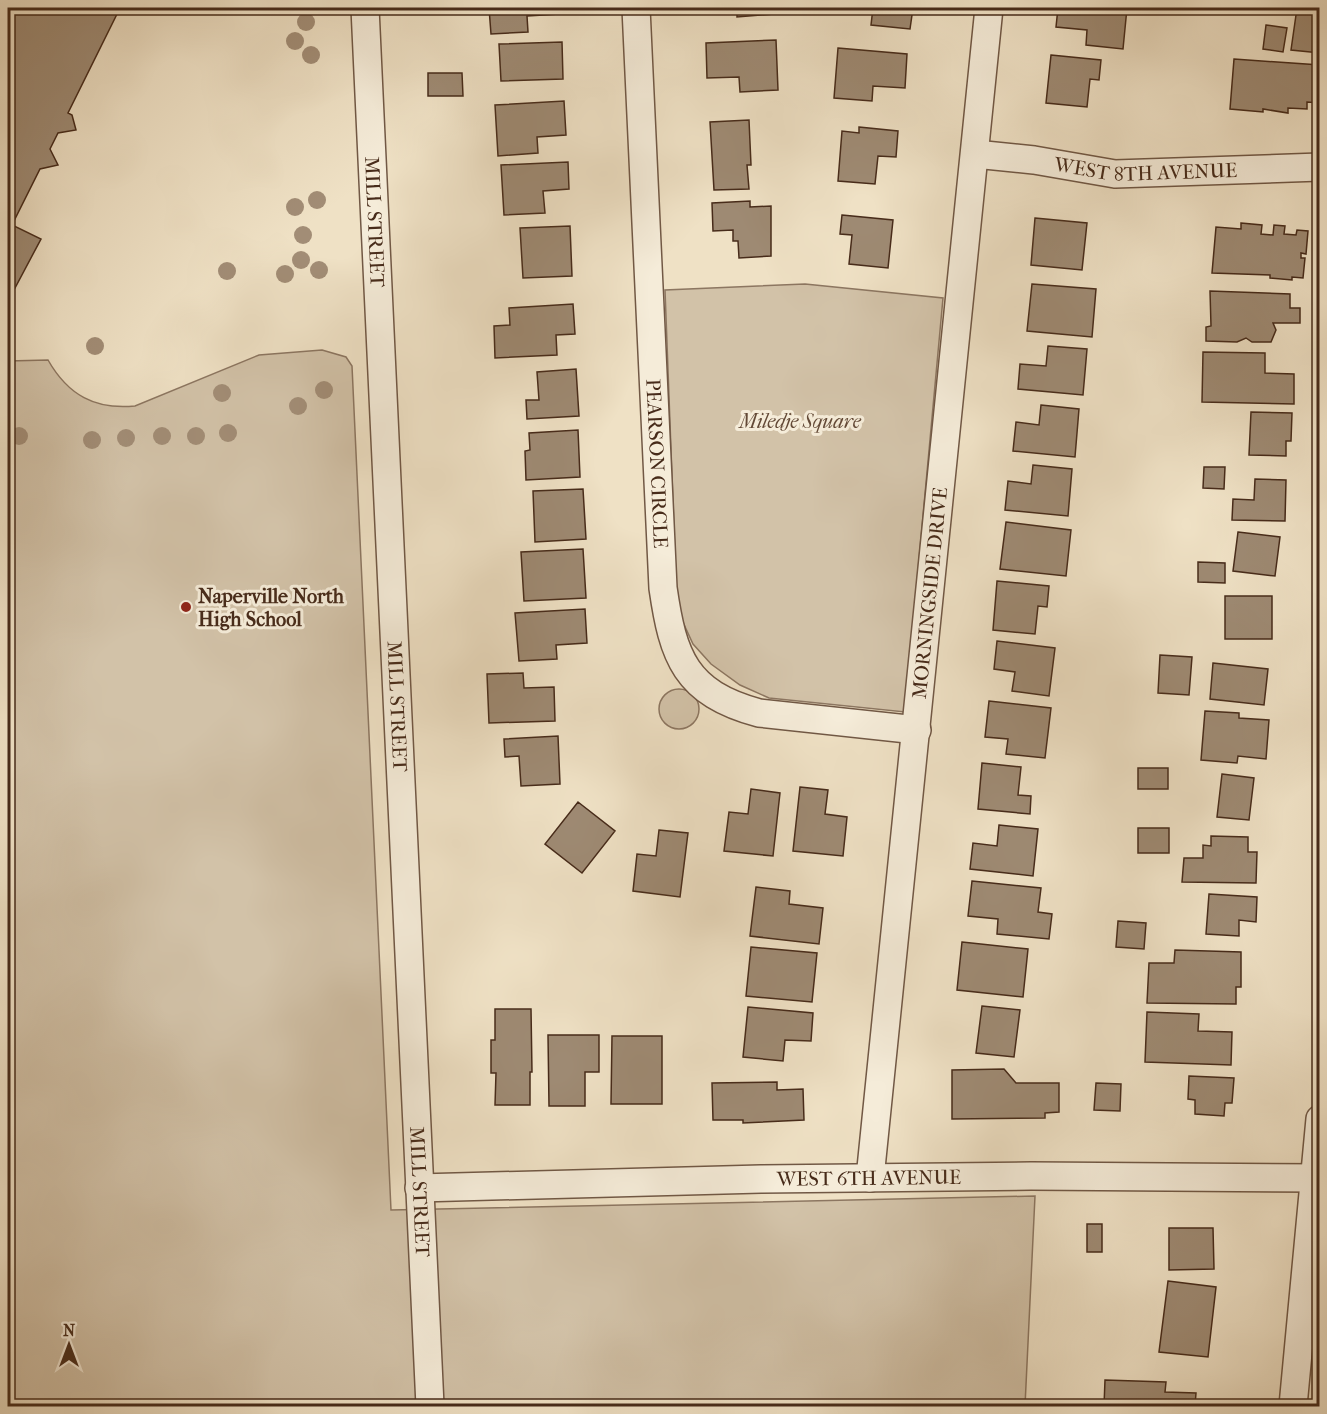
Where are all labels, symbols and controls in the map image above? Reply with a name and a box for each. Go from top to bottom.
street label: WEST 8TH AVENUE [1052,152,1238,186]
street label: MILL STREET [360,156,389,288]
street label: PEARSON CIRCLE [642,378,673,549]
park label: Miledje Square [737,410,862,433]
street label: MORNINGSIDE DRIVE [907,486,952,700]
place label: Naperville North High School [198,585,345,631]
marker: Naperville North High School [179,600,193,614]
street label: MILL STREET [383,640,412,773]
street label: MILL STREET [406,1126,435,1258]
street label: WEST 6TH AVENUE [776,1165,961,1190]
north arrow [39,1315,99,1375]
text: N [63,1321,76,1340]

